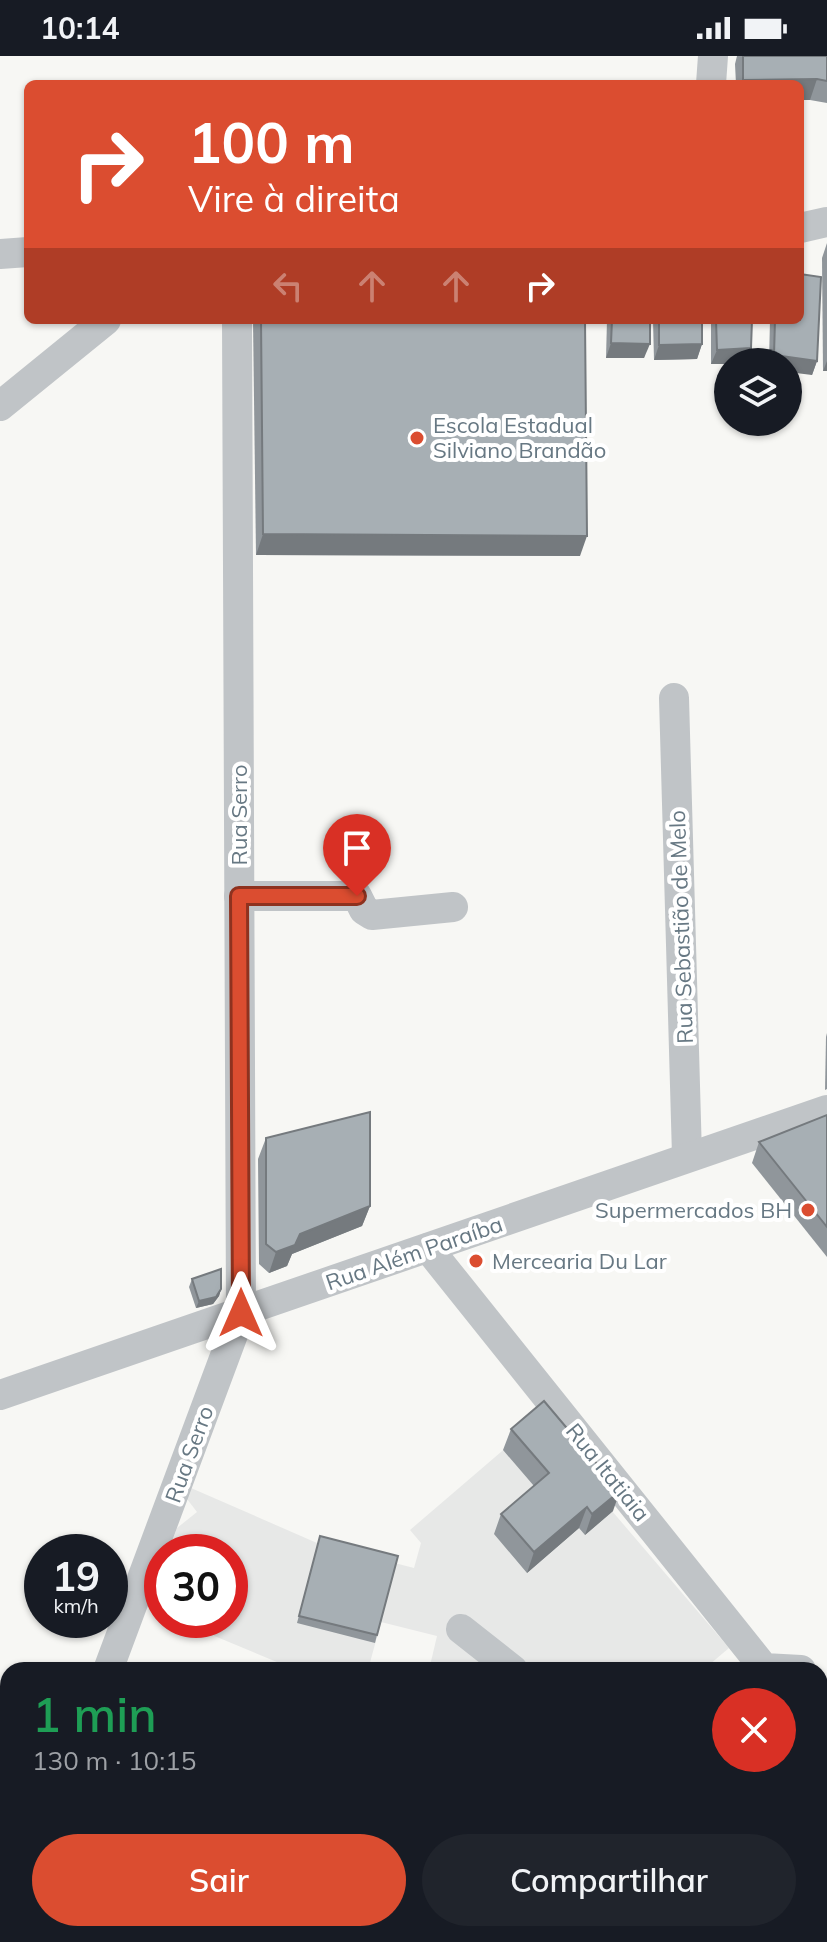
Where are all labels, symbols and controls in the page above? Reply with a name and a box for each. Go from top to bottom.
text: 10:14 [40,9,119,47]
text: 100 m [188,107,355,177]
icon: right [56,112,160,216]
text: Vire à direita [188,176,400,221]
icon: left [266,264,310,308]
icon: ahead [350,264,394,308]
icon: ahead [434,264,478,308]
icon: right [518,264,562,308]
map controls [714,348,802,436]
button: layers [714,348,802,436]
place label: Escola Estadual Silviano Brandão [433,411,606,464]
marker: Escola Estadual Silviano Brandão [408,429,426,447]
street label: Rua Serro [225,765,253,865]
street label: Rua Sebastião de Melo [663,810,699,1044]
pin [323,814,391,896]
icon: arrive [335,826,379,870]
place label: Supermercados BH [595,1196,792,1224]
marker: Supermercados BH [799,1201,817,1219]
street label: Rua Além Paraíba [322,1210,506,1296]
place label: Mercearia Du Lar [492,1247,667,1275]
marker: Mercearia Du Lar [467,1252,485,1270]
position arrow [199,1271,283,1355]
street label: Rua Serro [159,1402,219,1506]
street label: Rua Itatiaia [560,1417,656,1527]
speed limit sign: 30 [144,1534,248,1638]
text: 19 [52,1551,100,1601]
text: km/h [53,1593,99,1618]
text: 1 min [32,1684,157,1744]
button: close [712,1688,796,1772]
text: 130 m · 10:15 [32,1744,196,1777]
button: Sair [32,1834,406,1926]
button: Compartilhar [422,1834,796,1926]

